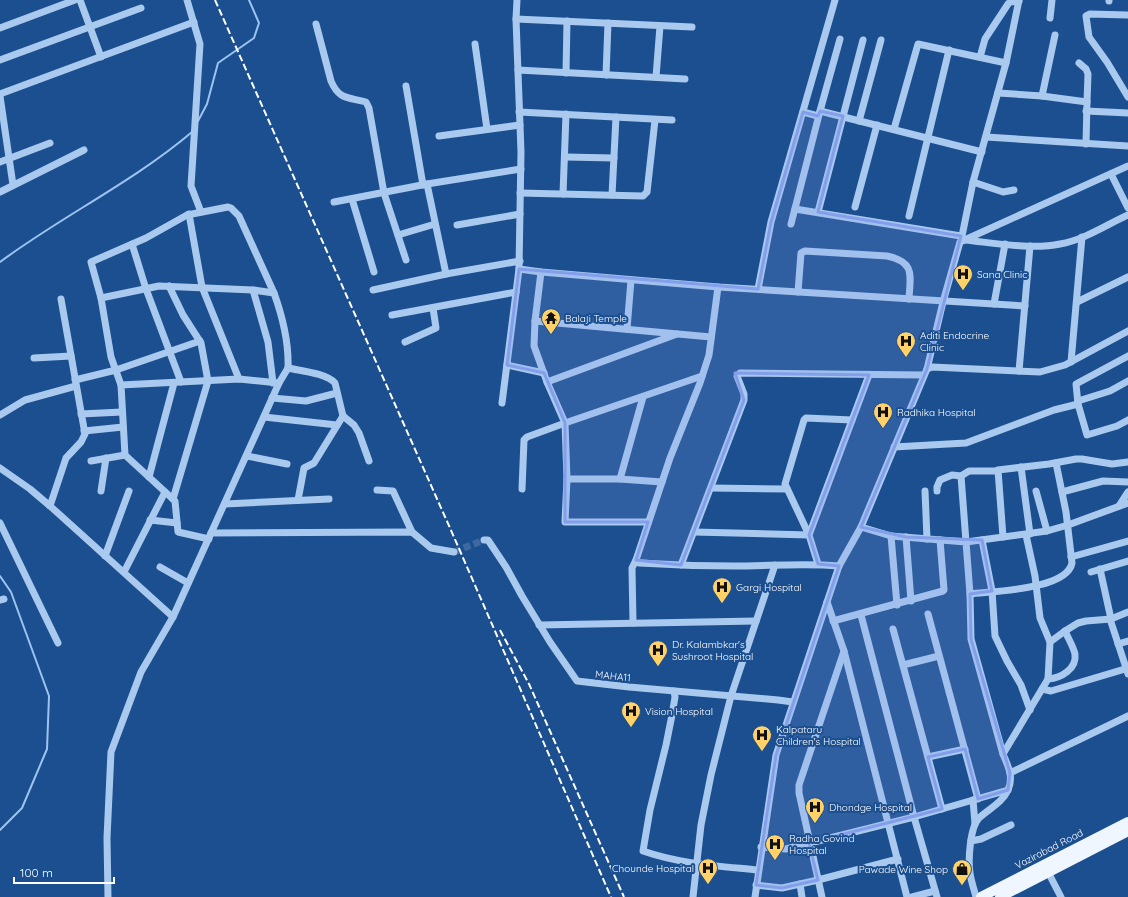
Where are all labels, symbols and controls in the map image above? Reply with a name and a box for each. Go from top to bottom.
hospital icon: Sana Clinic [952,263,974,291]
place label: Sana Clinic [977,268,1027,281]
temple icon: Balaji Temple [540,307,562,335]
place label: Balaji Temple [565,312,627,325]
place label: Aditi Endocrine Clinic [920,329,989,354]
hospital icon: Aditi Endocrine Clinic [895,330,917,358]
hospital icon: Radhika Hospital [872,401,894,429]
place label: Radhika Hospital [897,406,976,419]
hospital icon: Gargi Hospital [711,576,733,604]
place label: Gargi Hospital [736,581,802,594]
place label: Dr. Kalambkar's Sushroot Hospital [672,638,753,663]
hospital icon: Dr. Kalambkar's Sushroot Hospital [647,639,669,667]
street label: MAHA11 [595,668,631,684]
hospital icon: Vision Hospital [620,700,642,728]
place label: Vision Hospital [645,705,713,718]
place label: Kalpataru Children's Hospital [776,723,861,748]
hospital icon: Kalpataru Children's Hospital [751,724,773,752]
hospital icon: Dhondge Hospital [804,796,826,824]
place label: Dhondge Hospital [829,801,912,814]
street label: Vazirabad Road [1013,826,1085,872]
place label: Radha Govind Hospital [789,832,855,857]
hospital icon: Radha Govind Hospital [764,833,786,861]
hospital icon: Chounde Hospital [697,857,719,885]
shop icon: Pawade Wine Shop [951,858,973,886]
scale bar [14,859,114,885]
place label: Chounde Hospital [612,862,694,875]
place label: Pawade Wine Shop [859,863,948,876]
text: 100 m [20,865,53,880]

